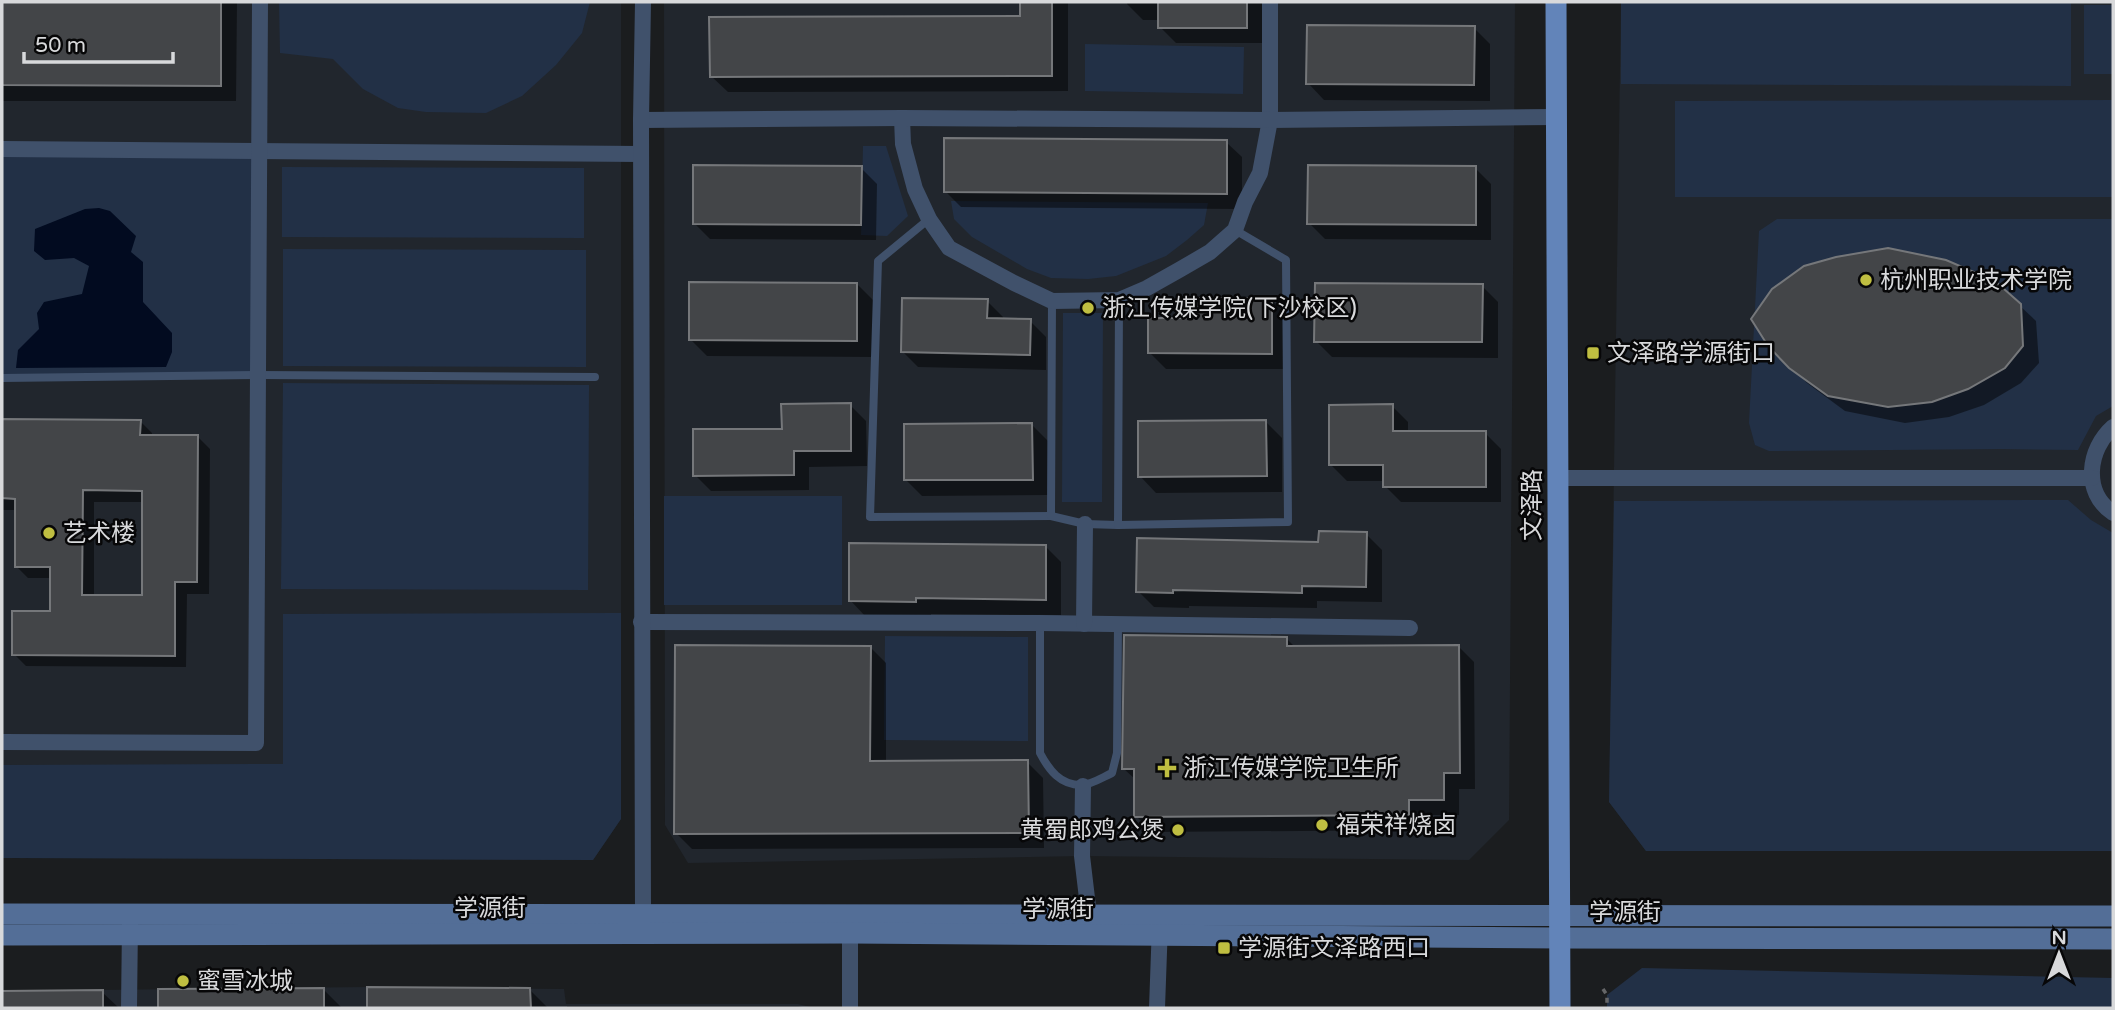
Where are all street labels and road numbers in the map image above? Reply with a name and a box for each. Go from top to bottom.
street label: 文泽路 [1518,469,1547,541]
street label: 学源街 [454,894,526,923]
street label: 学源街 [1022,895,1094,924]
street label: 学源街 [1589,898,1661,927]

